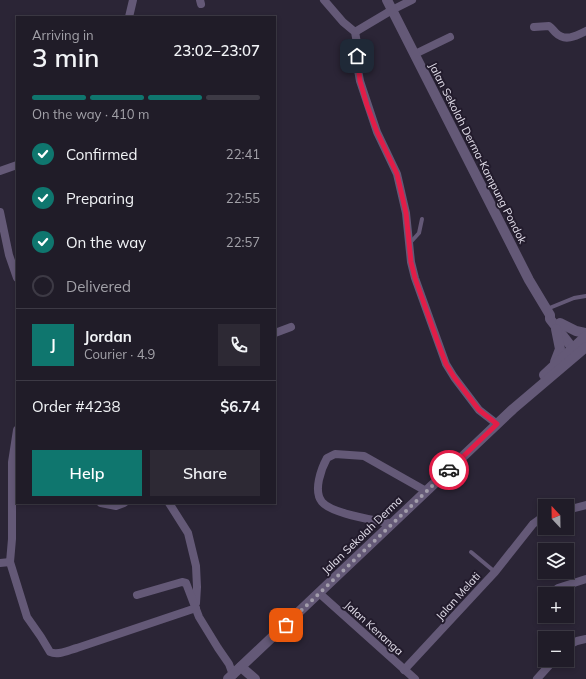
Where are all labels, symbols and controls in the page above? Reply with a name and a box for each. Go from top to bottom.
text: Arriving in [32,27,94,43]
pin [340,39,374,73]
text: 3 min [32,41,100,74]
text: 23:02–23:07 [173,41,260,60]
icon: home [346,45,368,67]
street label: Jalan Sekolah Derma-Kampung Pondok [426,60,530,246]
text: On the way · 410 m [32,106,149,122]
icon: check [32,143,54,165]
text: Confirmed [66,145,137,164]
text: 22:41 [226,146,260,162]
icon: check [32,187,54,209]
text: Preparing [66,189,134,208]
text: 22:55 [226,190,260,206]
icon: check [32,231,54,253]
text: On the way [66,233,146,252]
text: 22:57 [226,234,260,250]
text: Delivered [66,277,131,296]
button: phone [218,324,260,366]
text: Jordan [84,327,132,346]
text: J [50,335,56,354]
text: Courier · 4.9 [84,346,155,362]
text: Order #4238 [32,397,120,416]
text: $6.74 [220,397,260,416]
button: Help [32,450,142,496]
button: Share [150,450,260,496]
courier [429,450,469,490]
icon: car [438,459,460,481]
street label: Jalan Sekolah Derma [319,493,405,577]
north arrow [538,499,574,535]
map controls [538,499,574,667]
button: layers [538,543,574,579]
street label: Jalan Melati [433,569,483,623]
button: + [538,587,574,623]
street label: Jalan Kenanga [342,598,406,658]
pin [269,608,303,642]
icon: bag [275,614,297,636]
button: − [538,631,574,667]

